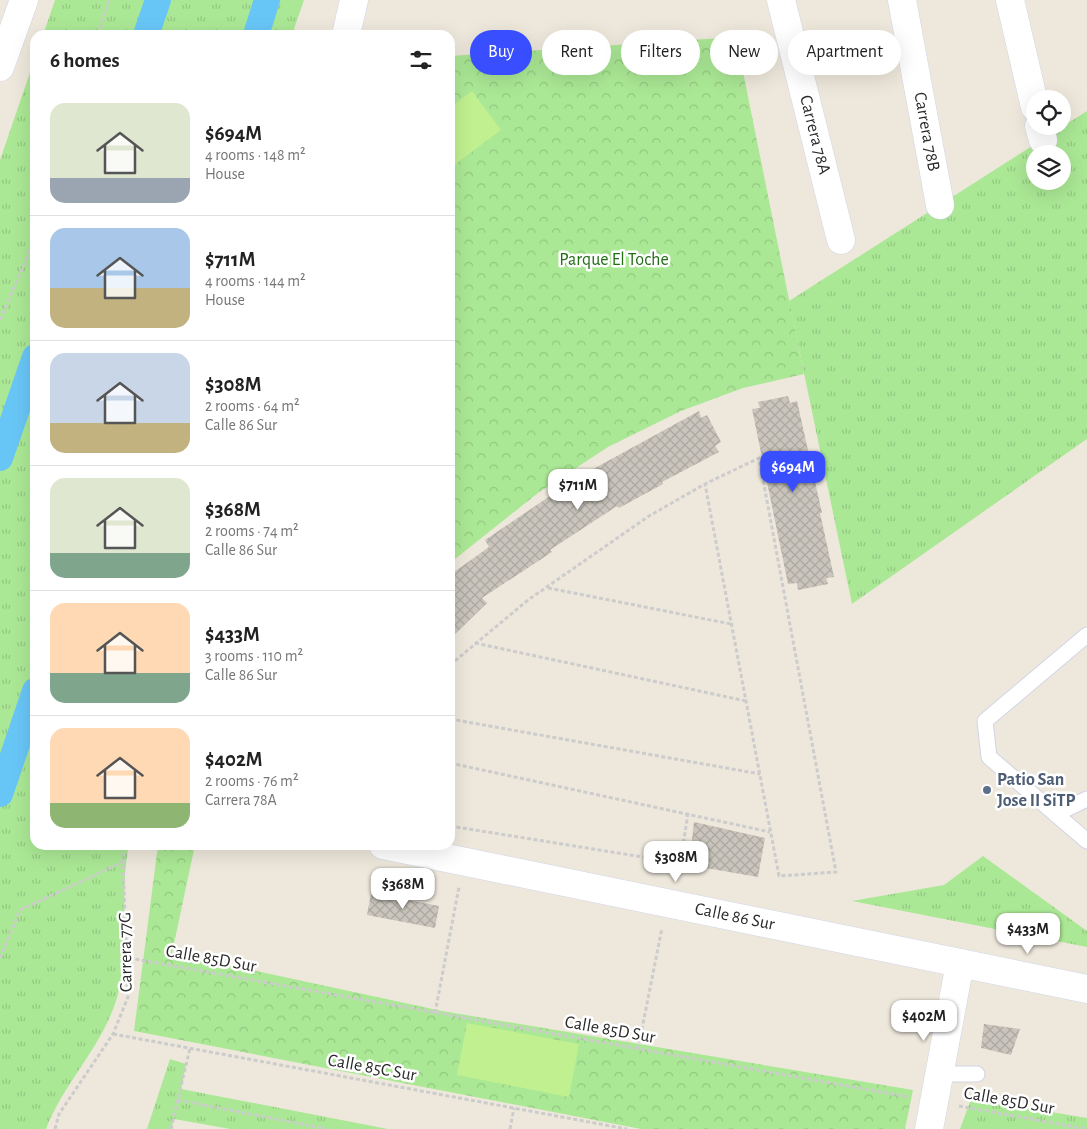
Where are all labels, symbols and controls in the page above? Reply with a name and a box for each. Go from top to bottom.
chip: Buy [470,30,532,75]
chip: Rent [542,30,611,75]
chip: Filters [621,30,700,75]
chip: New [710,30,778,75]
chip: Apartment [788,30,901,75]
icon: filters [407,46,435,74]
text: 6 homes [50,50,120,71]
map controls [1026,90,1071,190]
button: locate [1026,90,1071,135]
street label: Carrera 78B [910,91,943,173]
street label: Carrera 78A [796,93,833,177]
icon: home [90,123,150,183]
text: $694M [205,123,262,144]
button: layers [1026,145,1071,190]
text: 4 rooms · 148 m² [205,147,306,163]
text: House [205,166,245,182]
icon: home [90,248,150,308]
text: $711M [205,249,255,270]
park label: Parque El Toche [559,251,669,269]
text: 4 rooms · 144 m² [205,273,306,289]
text: House [205,292,245,308]
icon: home [90,373,150,433]
text: $308M [205,374,262,395]
text: 2 rooms · 64 m² [205,398,300,414]
text: Calle 86 Sur [205,417,277,433]
pin: $694M [758,450,828,493]
text: $694M [771,459,815,475]
pin: $711M [543,468,613,511]
text: $711M [559,477,597,493]
icon: home [90,498,150,558]
text: $368M [205,499,261,520]
text: 2 rooms · 74 m² [205,523,299,539]
text: Calle 86 Sur [205,542,277,558]
icon: home [90,623,150,683]
text: $433M [205,624,260,645]
text: 3 rooms · 110 m² [205,648,303,664]
text: Calle 86 Sur [205,667,277,683]
icon: home [90,748,150,808]
text: $402M [205,749,263,770]
place label: Patio San Jose II SiTP [997,771,1076,810]
text: 2 rooms · 76 m² [205,773,299,789]
marker: Patio San Jose II SiTP [981,784,993,796]
text: Carrera 78A [205,792,277,808]
pin: $308M [641,840,711,883]
text: $308M [654,849,698,865]
pin: $368M [368,868,438,910]
text: $368M [382,876,424,892]
street label: Calle 86 Sur [693,900,776,934]
street label: Carrera 77G [116,912,136,992]
pin: $433M [993,912,1063,955]
text: $433M [1007,921,1049,937]
street label: Calle 85D Sur [164,942,258,976]
pin: $402M [889,1000,959,1042]
text: $402M [902,1008,946,1024]
street label: Calle 85D Sur [563,1013,657,1047]
street label: Calle 85C Sur [326,1051,418,1085]
street label: Calle 85D Sur [962,1084,1056,1118]

